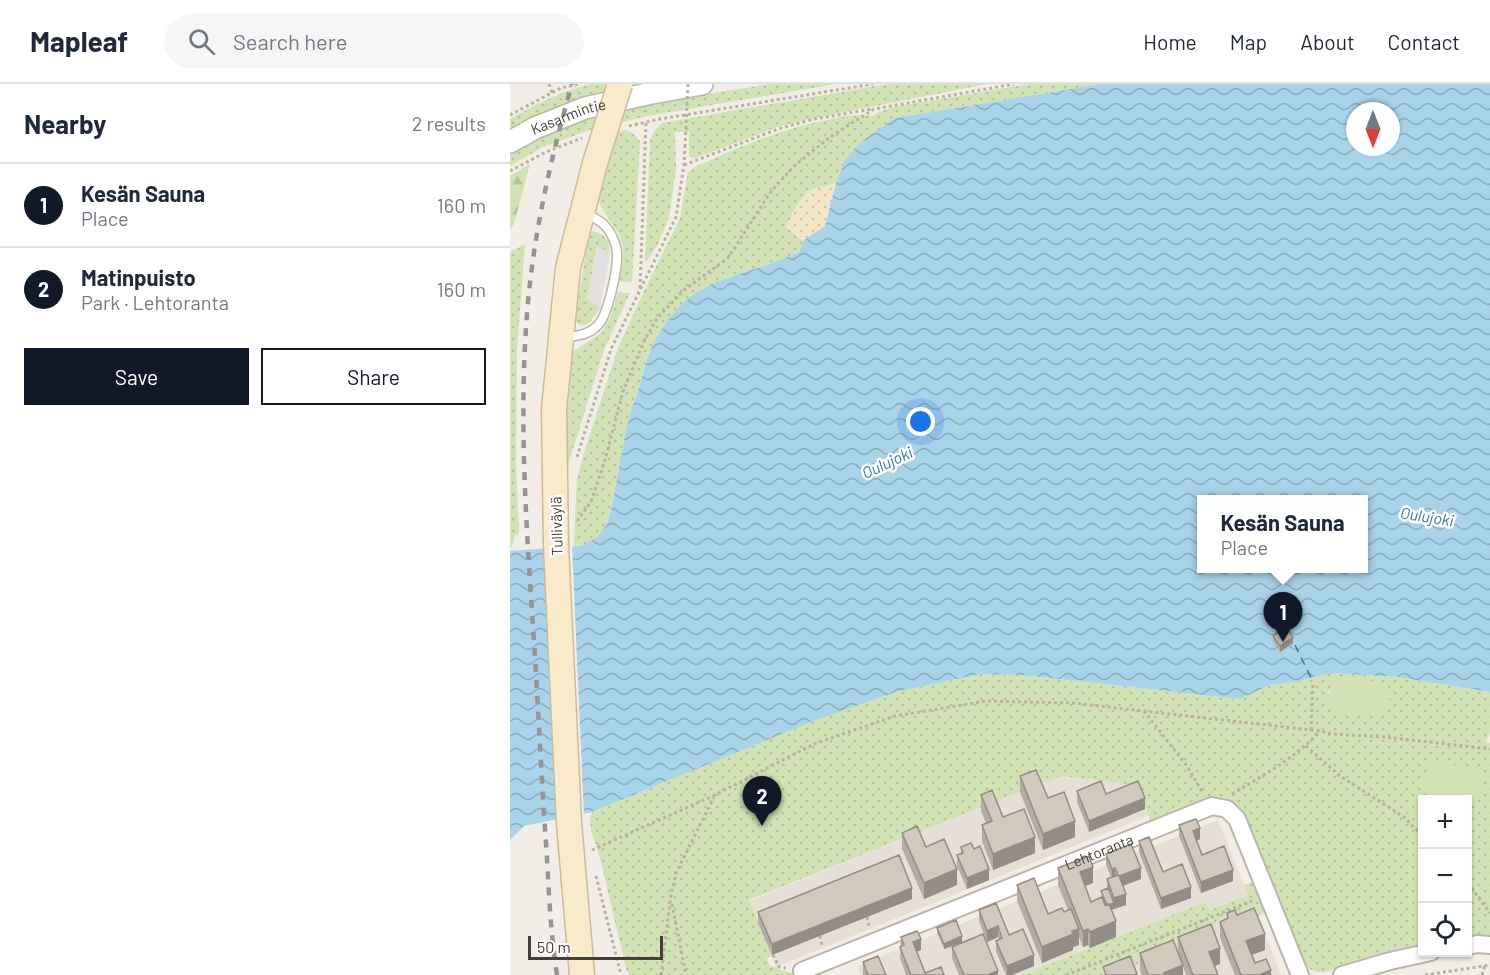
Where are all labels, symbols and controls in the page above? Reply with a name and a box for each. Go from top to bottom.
search box [164,14,584,68]
text: Mapleaf [30,24,128,58]
icon: search [185,25,218,58]
text: Search here [233,28,347,54]
text: Home [1143,29,1197,54]
text: Map [1230,29,1267,54]
text: About [1300,29,1355,54]
text: Contact [1388,29,1460,54]
street label: Kasarmintie [528,95,607,138]
north arrow [1346,102,1400,156]
text: Nearby [24,108,106,139]
text: 2 results [412,111,486,135]
text: Kesän Sauna [81,180,205,206]
text: 1 [40,193,47,217]
text: 160 m [437,193,486,217]
text: Place [81,206,129,230]
text: Matinpuisto [81,264,196,290]
text: 2 [38,277,49,301]
text: 160 m [437,277,486,301]
text: Park · Lehtoranta [81,290,229,314]
button: Save [24,348,249,405]
button: Share [261,348,486,405]
your location [906,407,935,436]
water label: Oulujoki [859,442,915,482]
popup [1197,495,1368,573]
street label: Tulliväylä [546,496,566,556]
water label: Oulujoki [1399,502,1455,530]
text: Kesän Sauna [1220,509,1345,535]
text: Place [1220,535,1268,559]
pin: 1 [1264,592,1302,642]
pin: 2 [742,776,782,826]
map controls [1418,795,1472,957]
button: + [1418,795,1472,849]
street label: Lehtoranta [1062,830,1136,873]
button: − [1418,849,1472,903]
button: locate [1418,903,1472,957]
scale bar [528,933,663,960]
text: 50 m [537,937,571,956]

